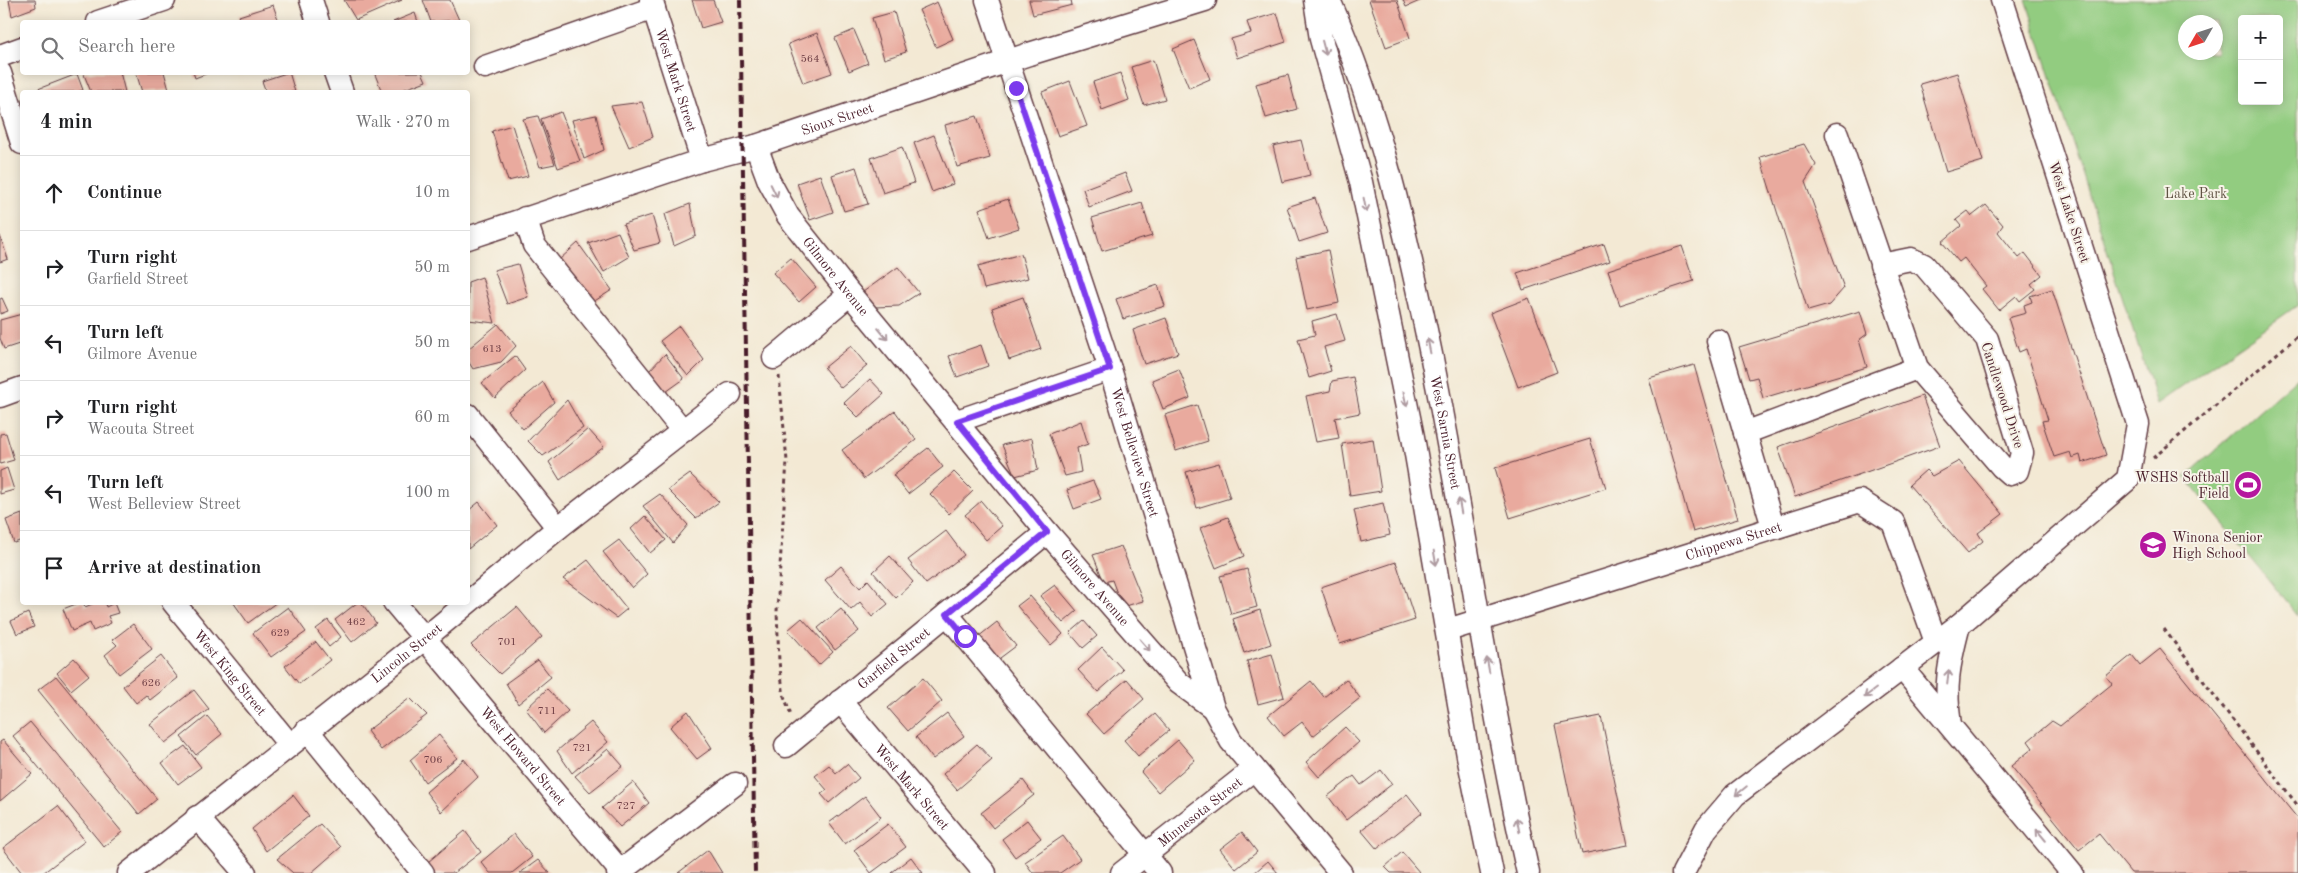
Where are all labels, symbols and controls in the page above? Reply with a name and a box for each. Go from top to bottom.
north arrow [2178,15,2223,60]
map controls [2238,15,2283,105]
button: + [2238,15,2283,60]
search box [20,20,470,75]
street label: West Mark Street [653,27,699,134]
icon: search [38,34,66,62]
text: Search here [78,38,175,57]
one-way arrow [1320,39,1329,55]
house number: 564 [800,54,820,65]
button: − [2238,60,2283,105]
route end [1005,77,1028,100]
street label: Sioux Street [799,101,875,138]
text: 4 min [40,112,93,133]
text: Walk · 270 m [355,115,450,131]
street label: West Lake Street [2046,160,2092,265]
icon: ahead [40,179,68,207]
one-way arrow [770,183,779,198]
text: Continue [87,184,162,203]
text: 10 m [414,185,450,201]
park label: Lake Park [2165,187,2227,201]
one-way arrow [1361,197,1371,213]
street label: Gilmore Avenue [800,235,871,319]
text: Turn right [87,249,177,268]
icon: right [40,254,68,282]
text: 50 m [414,260,450,276]
text: Garfield Street [87,272,188,288]
text: Turn left [87,324,164,343]
one-way arrow [878,327,889,340]
icon: left [40,329,68,357]
text: 50 m [414,335,450,351]
one-way arrow [1424,338,1434,354]
street label: Candlewood Drive [1978,341,2026,450]
house number: 613 [482,344,502,355]
text: Gilmore Avenue [87,347,197,363]
street label: West Sarnia Street [1427,374,1462,491]
street label: West Belleview Street [1108,386,1161,519]
one-way arrow [1401,390,1410,406]
text: Turn right [87,399,177,418]
icon: right [40,404,68,432]
text: 60 m [414,410,450,426]
text: Wacouta Street [87,422,195,438]
sports icon: WSHS Softball Field [2233,470,2263,500]
place label: WSHS Softball Field [2135,471,2229,501]
text: Turn left [87,474,164,493]
icon: left [40,479,68,507]
text: 100 m [405,485,450,501]
text: West Belleview Street [87,497,241,513]
one-way arrow [1454,498,1464,514]
street label: Chippewa Street [1684,520,1784,563]
school or university icon: Winona Senior High School [2138,530,2168,560]
place label: Winona Senior High School [2172,531,2262,561]
street label: Gilmore Avenue [1057,547,1131,629]
one-way arrow [1430,550,1440,566]
icon: arrive [40,554,68,582]
text: Arrive at destination [87,559,261,578]
house number: 462 [346,617,366,628]
street label: Lincoln Street [369,621,445,686]
street label: Garfield Street [855,625,933,692]
route start [954,625,977,648]
street label: West King Street [191,628,269,718]
house number: 629 [270,628,290,639]
house number: 701 [497,637,517,648]
one-way arrow [1140,639,1151,652]
one-way arrow [1483,658,1493,674]
one-way arrow [1943,669,1953,685]
house number: 626 [141,678,161,689]
one-way arrow [1863,688,1877,698]
street label: West Howard Street [477,704,568,809]
house number: 711 [537,706,557,717]
street label: West Mark Street [871,742,952,833]
house number: 721 [572,743,592,754]
house number: 706 [423,755,443,766]
street label: Minnesota Street [1156,775,1245,850]
one-way arrow [1734,786,1747,797]
house number: 727 [616,801,636,812]
one-way arrow [1513,818,1522,834]
one-way arrow [2035,829,2046,842]

